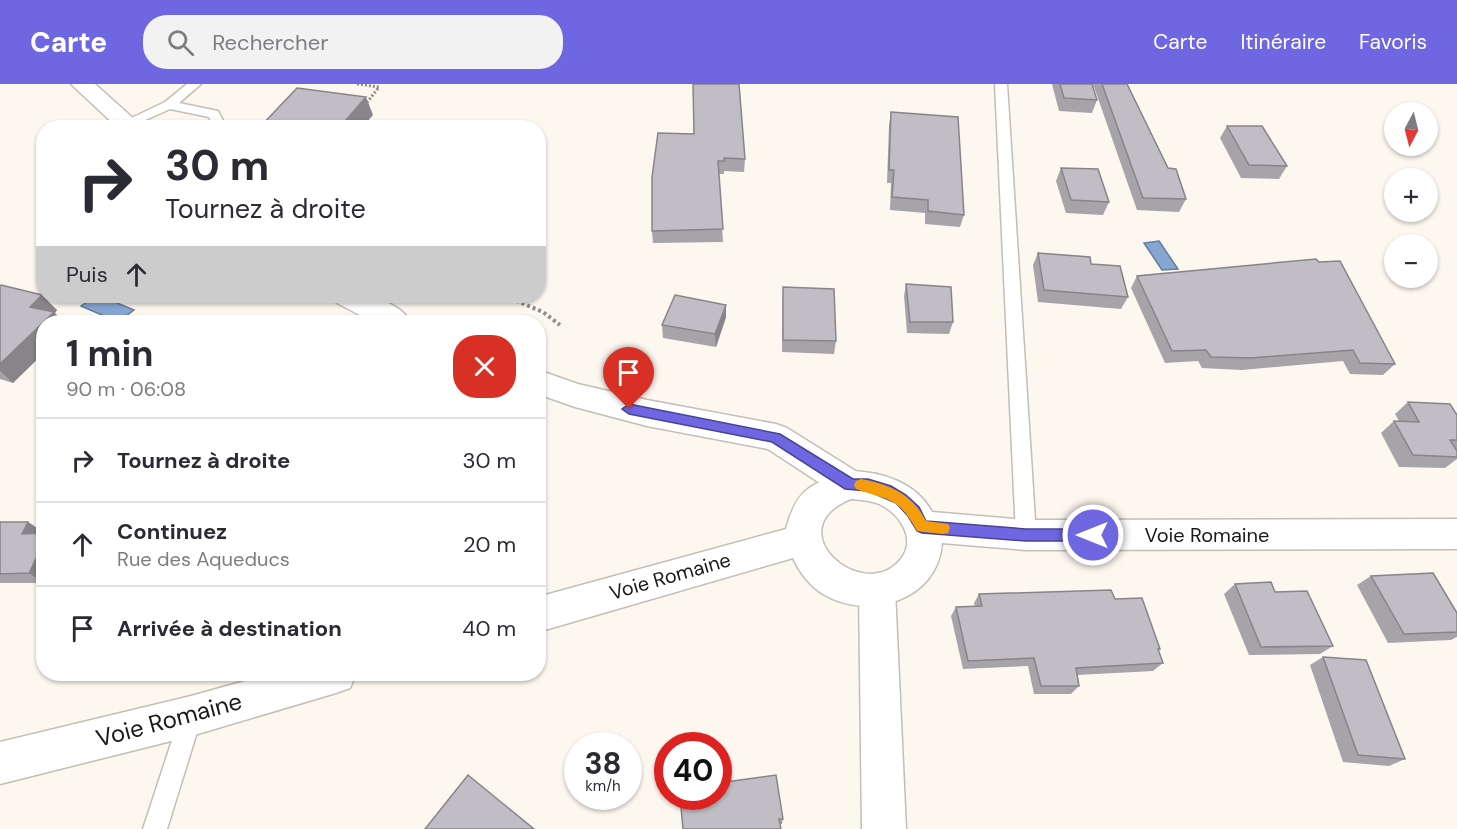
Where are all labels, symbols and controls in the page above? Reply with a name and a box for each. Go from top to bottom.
search box [143,15,563,69]
text: Carte [30,24,107,61]
icon: search [164,26,197,59]
text: Rechercher [212,28,328,57]
text: Carte [1153,28,1207,56]
text: Itinéraire [1240,28,1326,56]
text: Favoris [1359,28,1427,56]
north arrow [1384,102,1438,156]
map controls [1384,102,1438,288]
text: 30 m [165,138,269,193]
icon: right [66,144,144,222]
button: + [1384,168,1438,222]
text: Tournez à droite [165,191,366,226]
button: − [1384,234,1438,288]
icon: ahead [120,258,153,291]
text: Puis [66,260,108,289]
text: 1 min [66,330,154,377]
button: close [453,335,516,398]
pin [603,347,654,409]
icon: arrive [612,356,645,389]
text: 90 m · 06:08 [66,376,186,402]
icon: right [66,444,99,477]
text: Tournez à droite [117,446,290,475]
text: 30 m [462,446,516,475]
position arrow [1061,503,1125,567]
text: Continuez [117,517,227,546]
street label: Voie Romaine [1145,522,1269,548]
icon: ahead [66,528,99,561]
text: 20 m [463,530,516,559]
text: Rue des Aqueducs [117,546,290,572]
street label: Voie Romaine [606,546,734,606]
icon: arrive [66,612,99,645]
text: Arrivée à destination [117,614,342,643]
text: 40 m [462,614,516,643]
street label: Voie Romaine [92,685,245,754]
speed limit sign: 40 [654,732,732,810]
text: 38 [584,744,622,783]
text: km/h [585,776,621,796]

